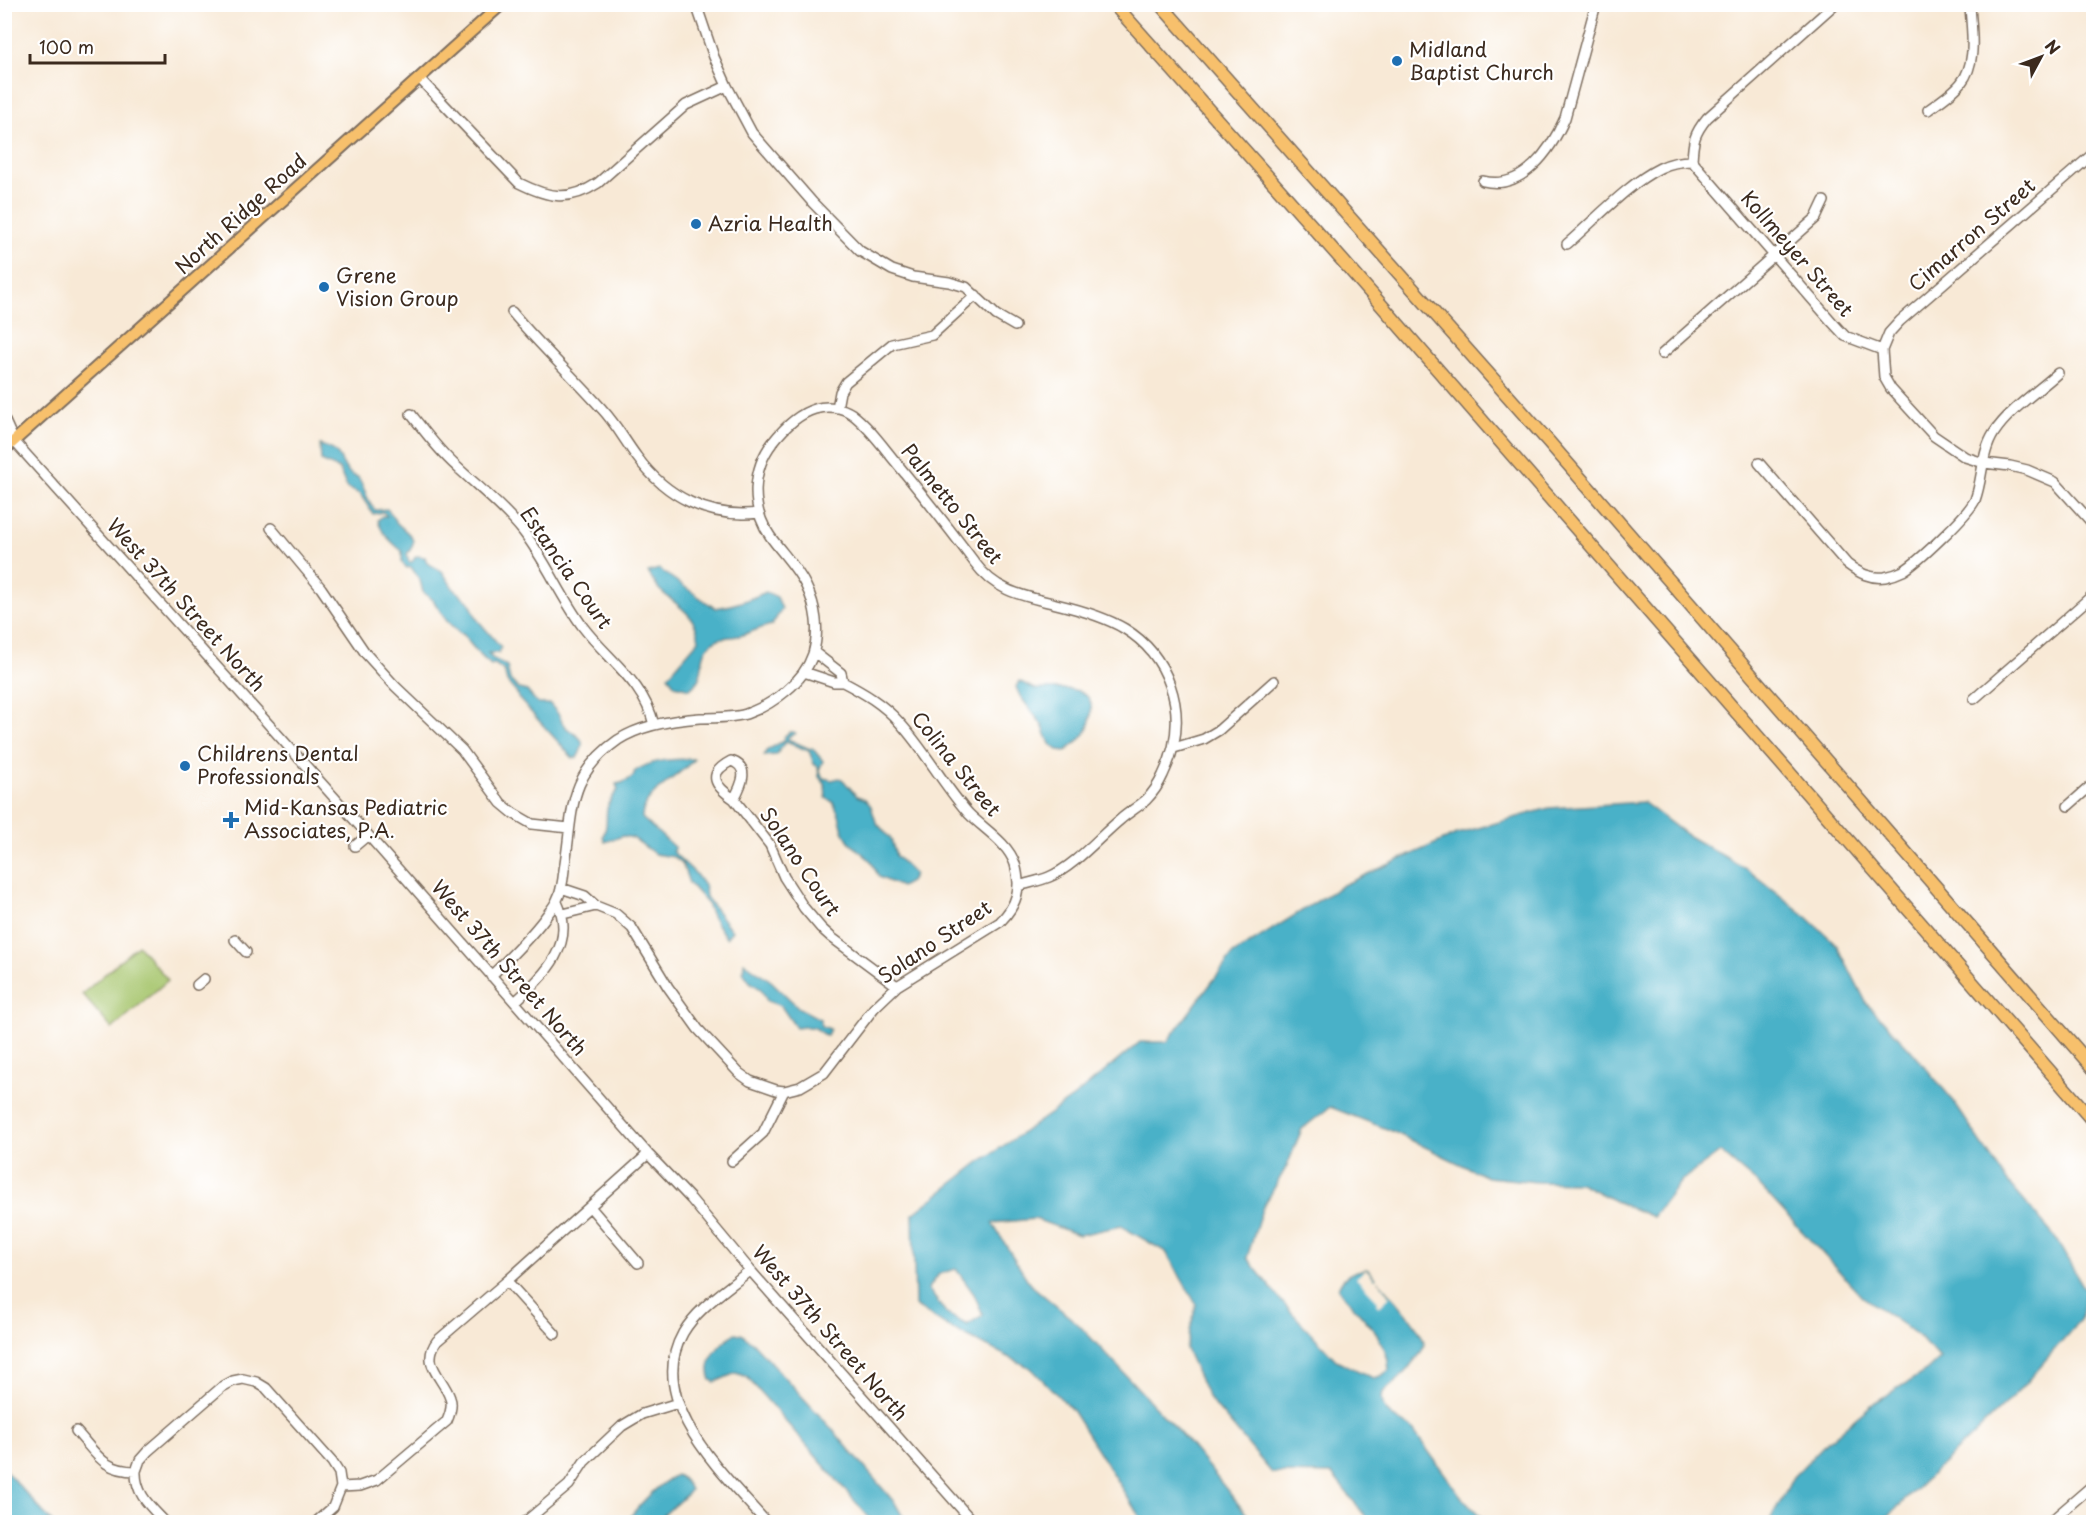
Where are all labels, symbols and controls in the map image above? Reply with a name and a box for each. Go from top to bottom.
scale bar [30,27,165,65]
north arrow [2011,27,2071,87]
text: 100 m [39,33,94,60]
place label: Midland Baptist Church [1409,34,1554,87]
text: N [2040,34,2066,59]
marker: Midland Baptist Church [1390,54,1404,68]
street label: North Ridge Road [168,146,313,281]
street label: Cimarron Street [1901,171,2041,298]
street label: Kollmeyer Street [1734,184,1861,323]
place label: Azria Health [708,208,833,238]
marker: Azria Health [689,217,703,231]
place label: Grene Vision Group [336,260,459,313]
marker: Grene Vision Group [317,280,331,294]
street label: Palmetto Street [895,437,1011,570]
street label: Estancia Court [513,500,620,635]
street label: West 37th Street North [100,511,273,698]
street label: Colina Street [905,704,1009,823]
place label: Childrens Dental Professionals [197,738,359,791]
marker: Childrens Dental Professionals [178,759,192,773]
place label: Mid-Kansas Pediatric Associates, P.A. [244,792,447,845]
street label: Solano Court [753,801,848,922]
marker: Mid-Kansas Pediatric Associates, P.A. [222,811,240,829]
street label: West 37th Street North [425,873,595,1062]
street label: Solano Street [872,892,997,990]
street label: West 37th Street North [746,1238,916,1427]

